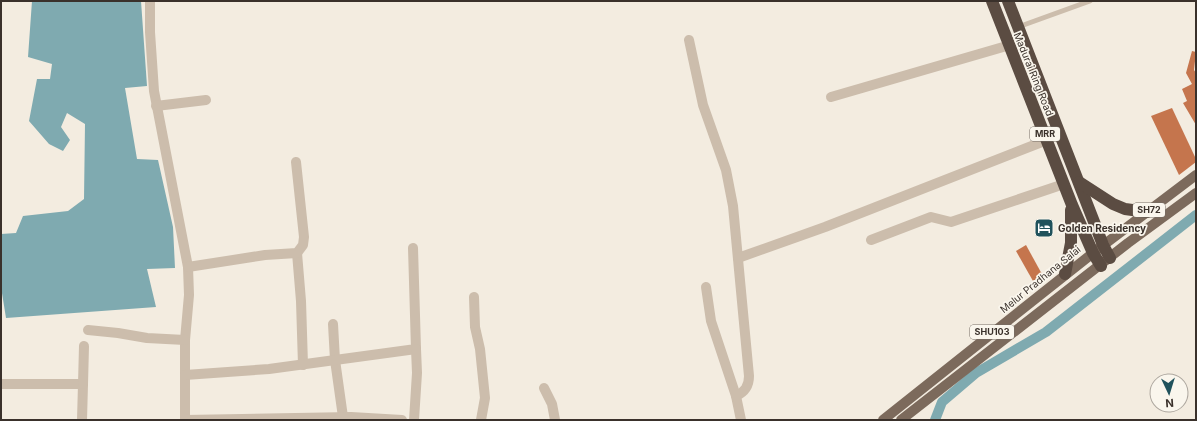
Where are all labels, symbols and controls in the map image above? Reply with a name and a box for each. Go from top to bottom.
street label: Madurai Ring Road [1012,30,1056,118]
road number: MRR [1030,127,1060,141]
road number: SH72 [1133,203,1165,217]
hotel icon: Golden Residency [1033,217,1055,239]
place label: Golden Residency [1058,222,1146,235]
street label: Melur Pradhana Salai [997,243,1083,315]
road number: SHU103 [970,325,1014,339]
north arrow [1149,373,1189,413]
text: N [1165,396,1174,410]

